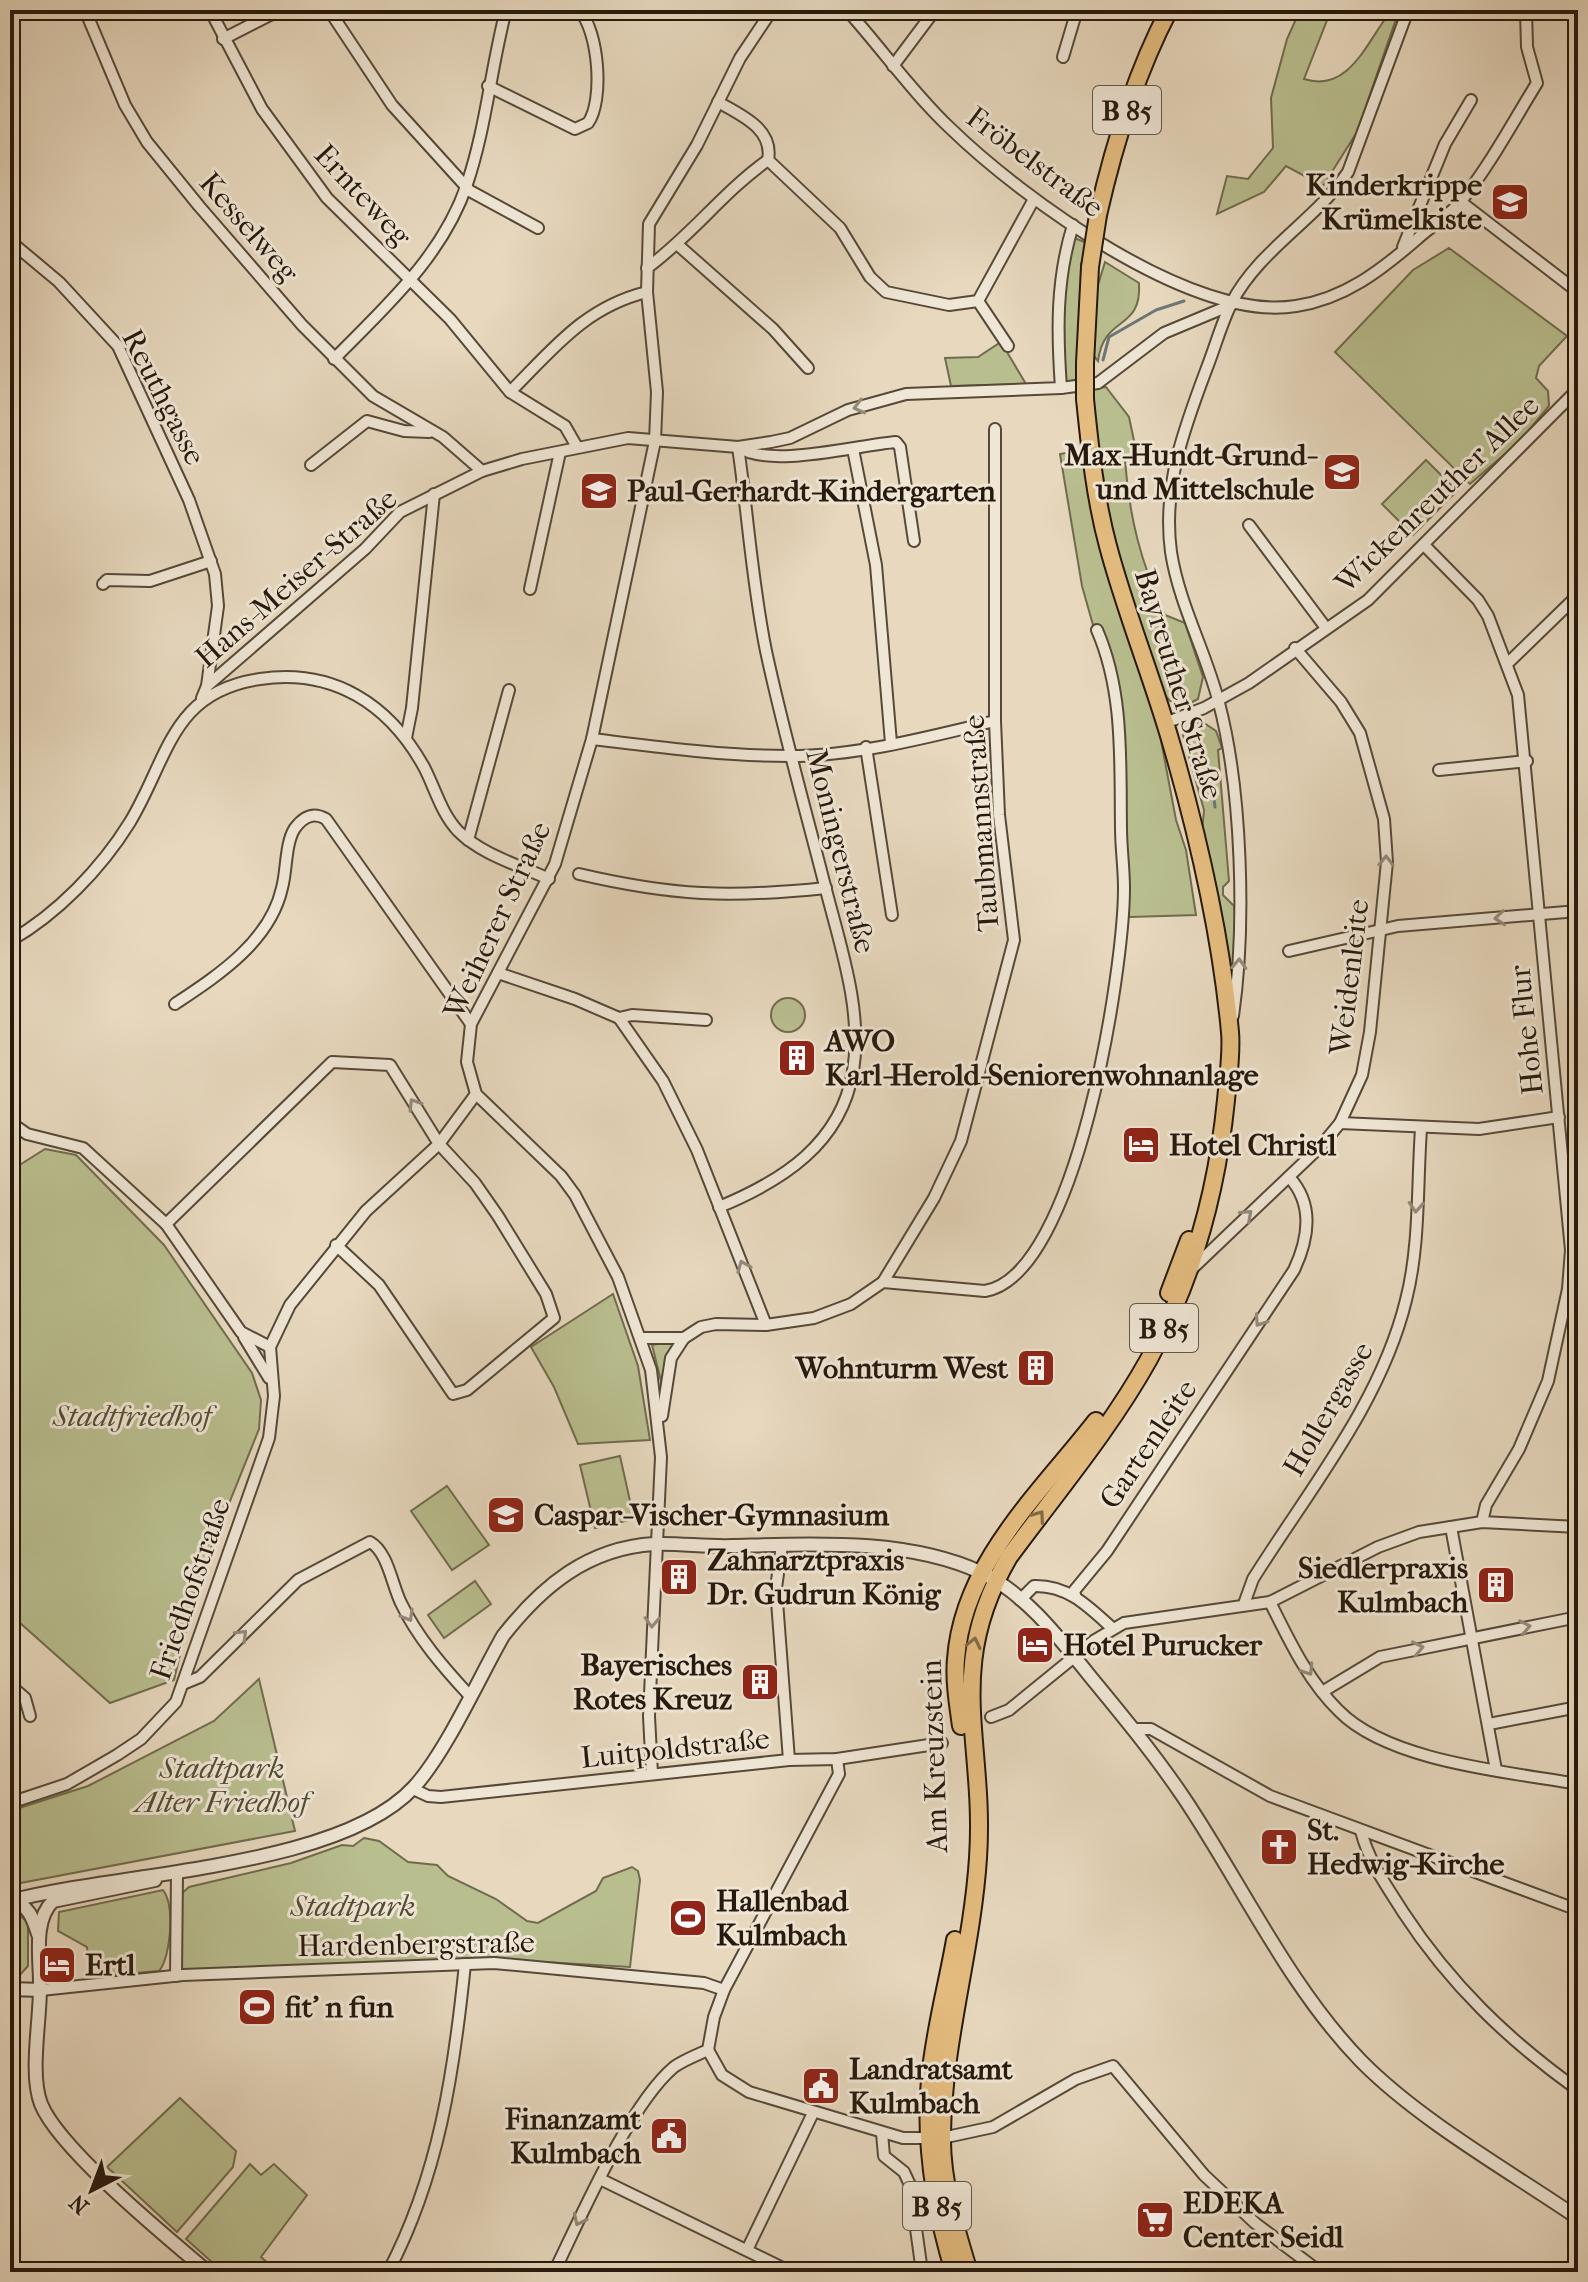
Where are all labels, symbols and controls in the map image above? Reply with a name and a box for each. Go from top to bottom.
road number: B 85 [1093,86,1161,134]
street label: Fröbelstraße [959,100,1110,225]
street label: Ernteweg [307,137,419,254]
street label: Kesselweg [192,165,306,290]
place label: Kinderkrippe Krümelkiste [1306,168,1482,237]
school or university icon: Kinderkrippe Krümelkiste [1489,181,1531,223]
street label: Reuthgasse [114,324,213,471]
street label: Wickenreuther Allee [1328,388,1547,601]
one-way arrow [852,398,866,415]
place label: Max-Hundt-Grund- und Mittelschule [1064,438,1318,507]
school or university icon: Max-Hundt-Grund- und Mittelschule [1321,451,1363,493]
school or university icon: Paul-Gerhardt-Kindergarten [578,470,620,512]
place label: Paul-Gerhardt-Kindergarten [627,474,996,509]
street label: Hans-Meiser-Straße [189,481,404,675]
street label: Bayreuther Straße [1127,565,1230,804]
street label: Taubmannstraße [956,713,1007,933]
street label: Moningerstraße [798,745,883,957]
street label: Weiherer Straße [436,816,558,1025]
one-way arrow [1377,854,1394,867]
street label: Weidenleite [1322,897,1376,1058]
one-way arrow [1493,909,1506,926]
one-way arrow [1231,957,1248,970]
street label: Hohe Flur [1502,963,1551,1097]
place label: AWO Karl-Herold-Seniorenwohnanlage [823,1024,1259,1093]
building icon: AWO Karl-Herold-Seniorenwohnanlage [776,1037,818,1079]
one-way arrow [409,1098,424,1113]
hotel icon: Hotel Christl [1120,1124,1162,1166]
place label: Hotel Christl [1169,1128,1337,1163]
one-way arrow [1408,1201,1425,1214]
one-way arrow [1237,1211,1252,1225]
one-way arrow [736,1260,752,1274]
road number: B 85 [1130,1304,1198,1352]
one-way arrow [1254,1312,1269,1326]
street label: Hollergasse [1276,1336,1381,1483]
building icon: Wohnturm West [1015,1347,1057,1389]
place label: Wohnturm West [794,1351,1008,1386]
street label: Gartenleite [1092,1373,1204,1515]
park label: Stadtfriedhof [52,1399,218,1434]
street label: Friedhofstraße [143,1494,238,1685]
school or university icon: Caspar-Vischer-Gymnasium [485,1494,527,1536]
place label: Caspar-Vischer-Gymnasium [534,1498,890,1533]
one-way arrow [1030,1510,1044,1525]
place label: Zahnarztpraxis Dr. Gudrun König [707,1543,942,1612]
place label: Siedlerpraxis Kulmbach [1298,1551,1469,1620]
building icon: Zahnarztpraxis Dr. Gudrun König [658,1556,700,1598]
building icon: Siedlerpraxis Kulmbach [1475,1564,1517,1606]
one-way arrow [398,1607,414,1622]
one-way arrow [644,1616,661,1629]
one-way arrow [1518,1619,1532,1636]
hotel icon: Hotel Purucker [1014,1624,1056,1666]
place label: Hotel Purucker [1063,1628,1263,1663]
one-way arrow [232,1630,247,1644]
one-way arrow [965,1636,982,1650]
one-way arrow [1410,1640,1424,1657]
place label: Bayerisches Rotes Kreuz [573,1648,733,1717]
street label: Am Kreuzstein [914,1658,955,1854]
building icon: Bayerisches Rotes Kreuz [739,1661,781,1703]
one-way arrow [1298,1662,1313,1676]
street label: Luitpoldstraße [579,1721,771,1776]
park label: Stadtpark Alter Friedhof [132,1751,315,1820]
place label: St. Hedwig-Kirche [1307,1813,1504,1882]
church icon: St. Hedwig-Kirche [1258,1826,1300,1868]
place label: Hallenbad Kulmbach [716,1884,850,1953]
park label: Stadtpark [290,1889,415,1924]
sports icon: Hallenbad Kulmbach [667,1897,709,1939]
street label: Hardenbergstraße [297,1925,535,1964]
hotel icon: Ertl [36,1944,78,1986]
place label: Ertl [85,1948,136,1983]
sports icon: fit' n fun [236,1986,278,2028]
place label: fit' n fun [285,1990,394,2025]
place label: Landratsamt Kulmbach [849,2052,1013,2121]
public building icon: Landratsamt Kulmbach [800,2065,842,2107]
place label: Finanzamt Kulmbach [505,2102,642,2171]
public building icon: Finanzamt Kulmbach [648,2115,690,2157]
north arrow [52,2150,132,2230]
road number: B 85 [903,2182,971,2230]
place label: EDEKA Center Seidl [1183,2186,1344,2255]
text: N [64,2189,94,2219]
supermarket icon: EDEKA Center Seidl [1134,2199,1176,2241]
one-way arrow [574,2211,589,2226]

